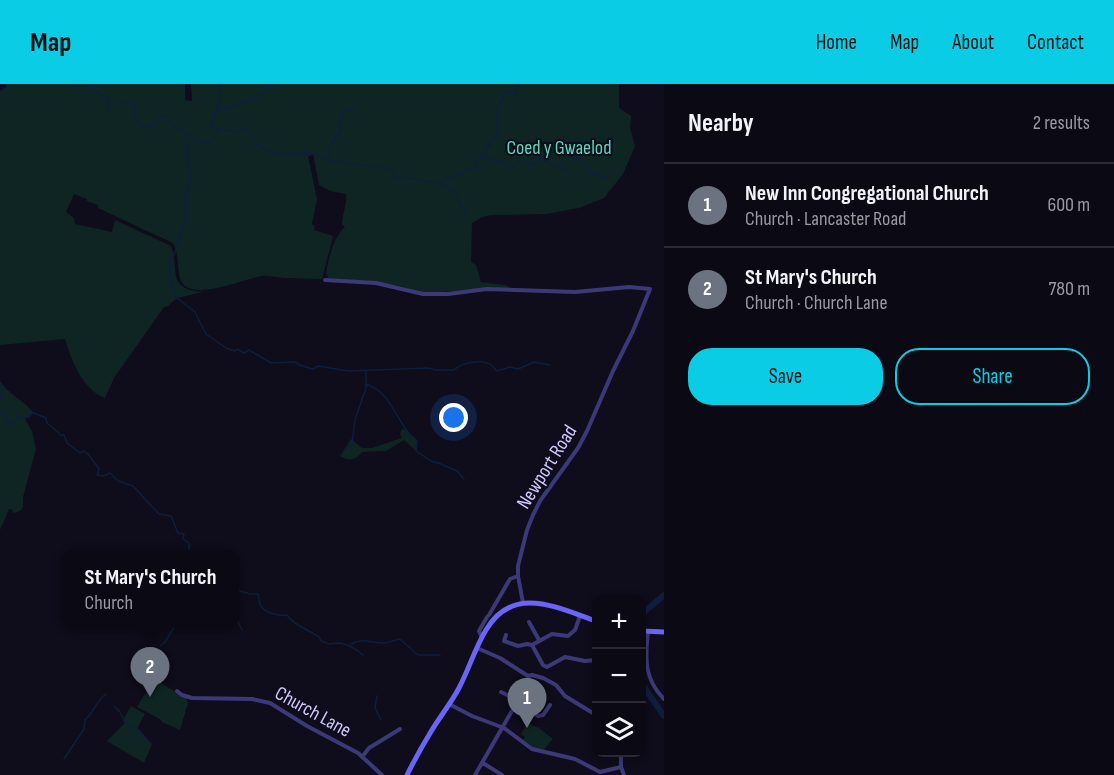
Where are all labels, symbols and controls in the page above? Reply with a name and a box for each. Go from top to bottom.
text: Map [30,26,71,59]
text: Home [816,30,857,55]
text: Map [890,30,919,55]
text: About [952,30,994,55]
text: Contact [1027,30,1084,55]
text: Nearby [688,108,754,139]
text: 2 results [1033,111,1090,135]
park label: Coed y Gwaelod [506,136,612,160]
text: New Inn Congregational Church [745,180,989,207]
text: 1 [704,193,711,217]
text: 600 m [1047,193,1090,217]
text: Church · Lancaster Road [745,207,906,231]
text: St Mary's Church [745,264,877,291]
text: 2 [703,277,712,301]
text: 780 m [1048,277,1090,301]
text: Church · Church Lane [745,291,887,315]
button: Save [688,348,883,405]
button: Share [895,348,1090,405]
your location [439,403,468,432]
street label: Newport Road [512,421,582,513]
popup [62,550,239,628]
text: St Mary's Church [85,564,216,591]
text: Church [85,591,133,615]
map controls [592,595,646,757]
button: + [592,595,646,649]
pin: 2 [130,648,170,697]
button: − [592,649,646,703]
pin: 1 [508,678,546,728]
street label: Church Lane [271,681,355,743]
button: layers [592,703,646,757]

